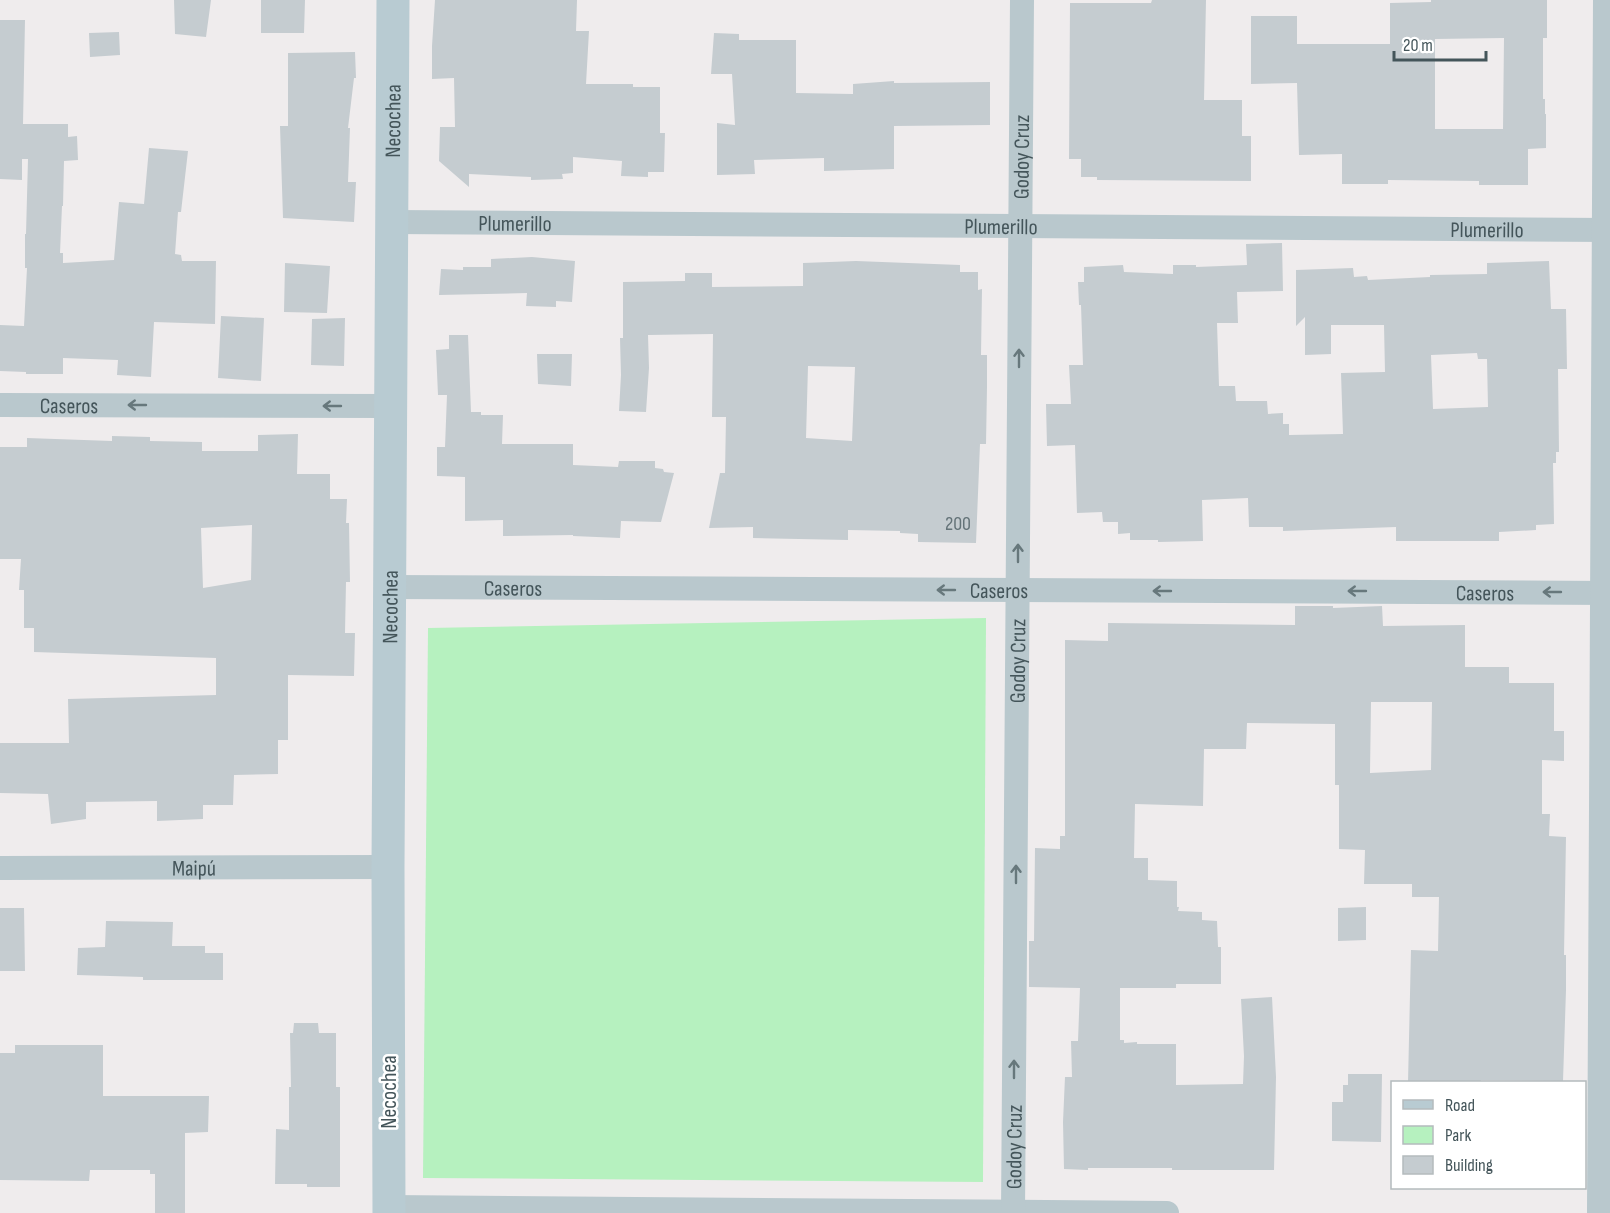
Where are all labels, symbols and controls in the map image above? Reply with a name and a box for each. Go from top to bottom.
scale bar [1394,24,1486,62]
text: 20 m [1403,35,1433,56]
street label: Necochea [380,84,408,158]
street label: Godoy Cruz [1009,115,1036,199]
street label: Plumerillo [478,211,552,238]
street label: Plumerillo [964,214,1038,241]
street label: Plumerillo [1450,217,1524,244]
one-way arrow [1013,348,1025,368]
street label: Caseros [40,393,98,420]
one-way arrow [127,399,147,411]
one-way arrow [322,400,342,412]
house number: 200 [945,512,971,536]
one-way arrow [1012,543,1024,563]
street label: Necochea [377,570,405,644]
street label: Caseros [484,575,542,603]
street label: Caseros [970,578,1028,605]
street label: Caseros [1456,580,1514,608]
one-way arrow [936,584,956,595]
one-way arrow [1152,585,1172,596]
one-way arrow [1347,585,1367,597]
one-way arrow [1542,586,1562,598]
street label: Godoy Cruz [1005,619,1032,703]
street label: Maipú [172,855,216,883]
one-way arrow [1010,864,1022,884]
street label: Necochea [376,1055,403,1129]
one-way arrow [1008,1059,1020,1079]
legend [1391,1081,1586,1189]
text: Road [1445,1095,1475,1116]
street label: Godoy Cruz [1001,1105,1029,1189]
text: Park [1445,1125,1471,1146]
text: Building [1445,1155,1493,1176]

